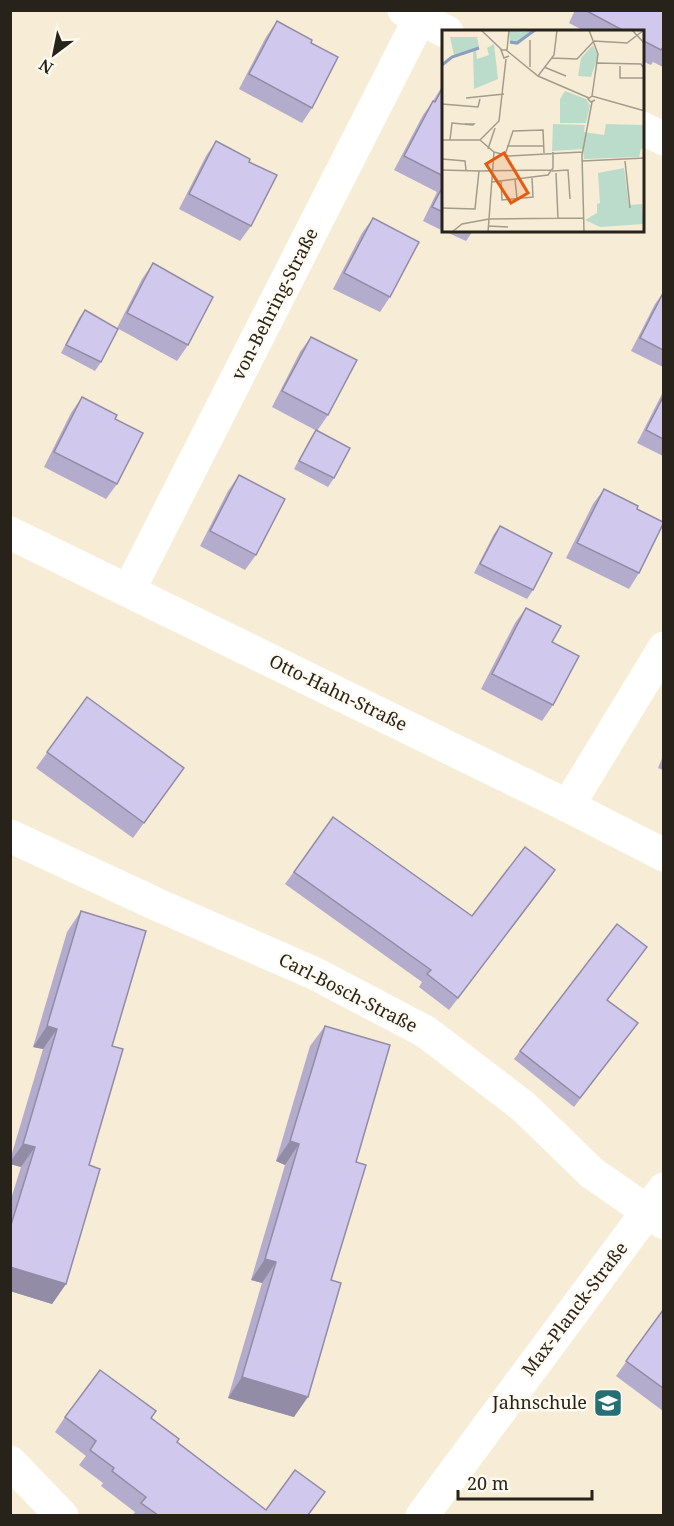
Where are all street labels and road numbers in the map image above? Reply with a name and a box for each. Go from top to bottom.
street label: von-Behring-Straße [225,223,323,384]
street label: Otto-Hahn-Straße [265,648,411,736]
street label: Carl-Bosch-Straße [275,947,422,1037]
street label: Max-Planck-Straße [516,1237,632,1380]

